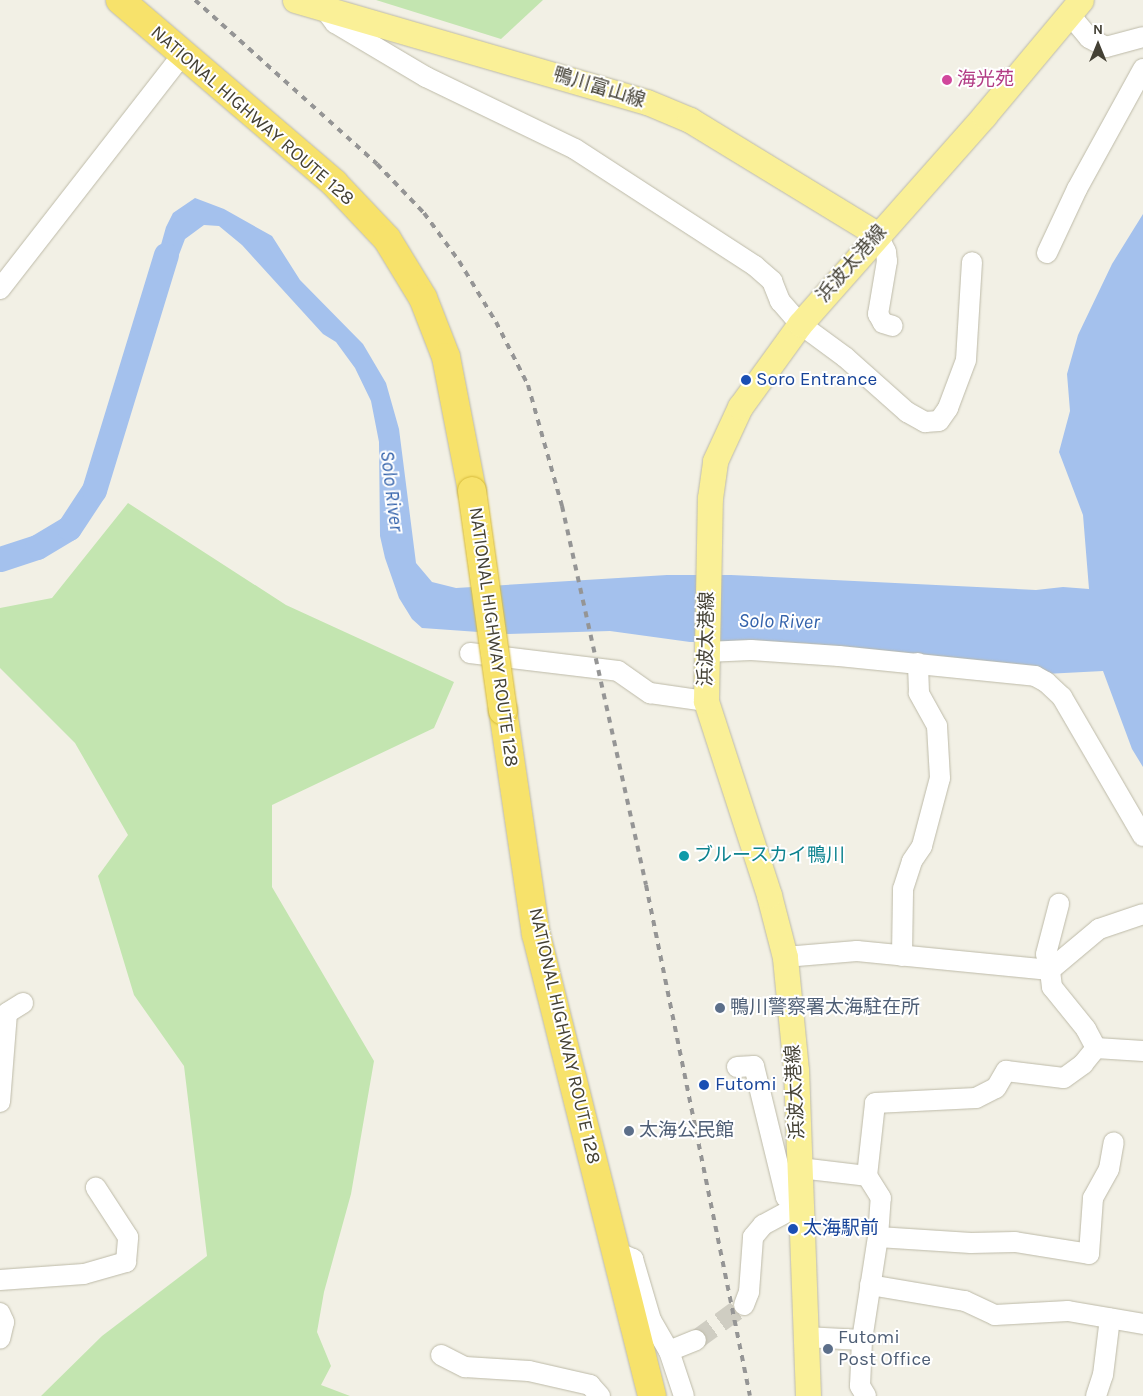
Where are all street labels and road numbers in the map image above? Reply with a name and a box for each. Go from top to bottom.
street label: NATIONAL HIGHWAY ROUTE 128 [146,21,358,211]
street label: 鴨川富山線 [550,63,648,113]
street label: 浜波太港線 [812,221,892,307]
street label: NATIONAL HIGHWAY ROUTE 128 [463,506,523,768]
street label: 浜波太港線 [695,591,719,687]
street label: NATIONAL HIGHWAY ROUTE 128 [523,906,605,1166]
street label: 浜波太港線 [782,1044,810,1140]

